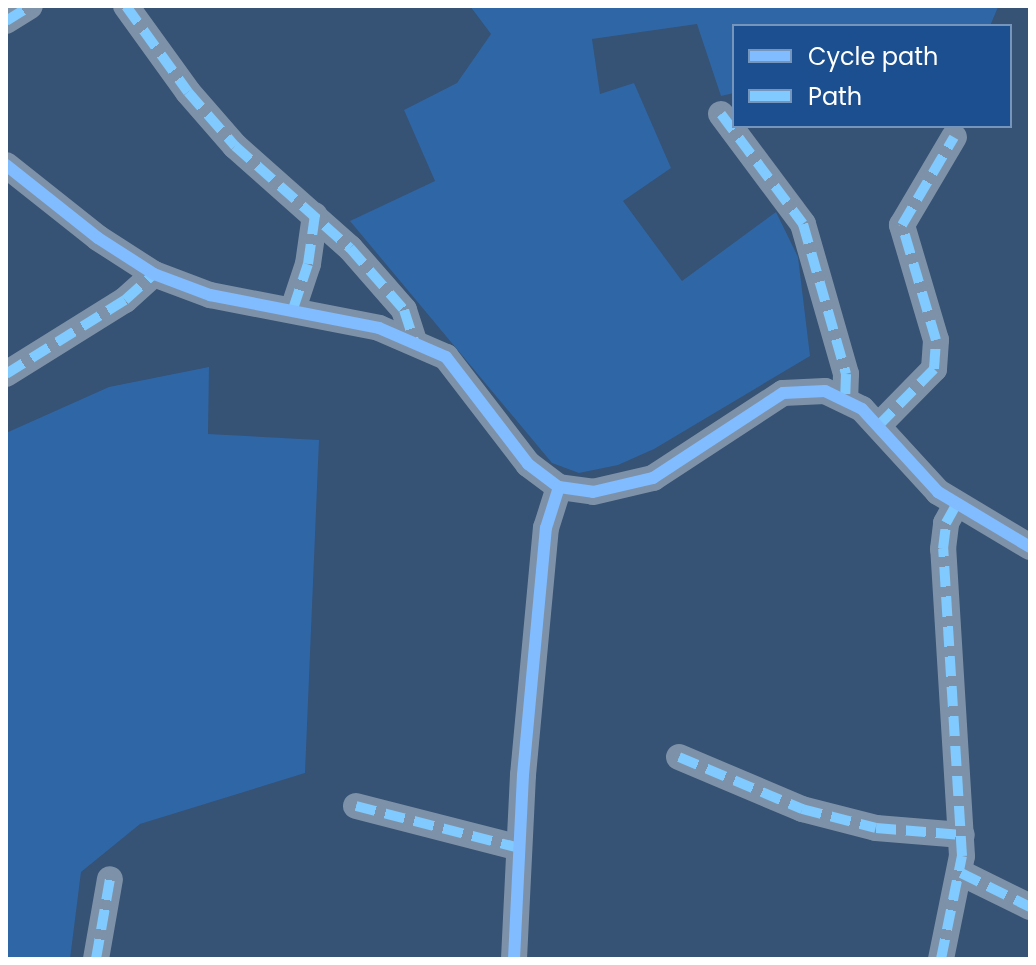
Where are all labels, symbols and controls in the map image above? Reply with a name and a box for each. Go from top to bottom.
legend [732,24,1012,128]
text: Cycle path [808,40,938,73]
text: Path [808,80,862,113]

